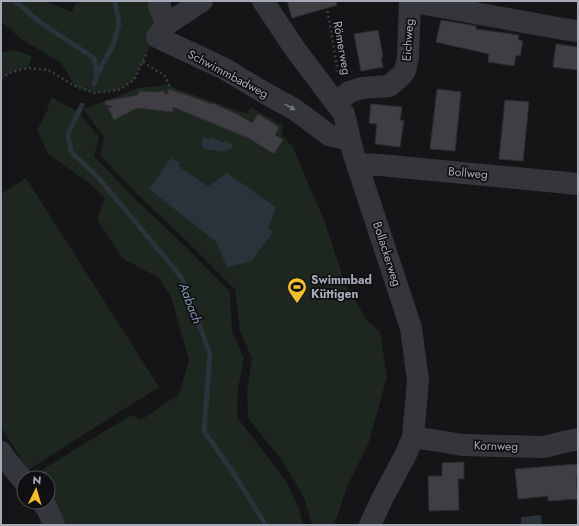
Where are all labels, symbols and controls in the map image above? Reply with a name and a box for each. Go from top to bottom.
street label: Eichweg [398,18,418,62]
street label: Römerweg [328,20,356,76]
street label: Schwimmbadweg [184,45,272,103]
one-way arrow [284,104,296,111]
street label: Bollweg [447,162,489,184]
street label: Bollackerweg [368,219,406,289]
place label: Swimmbad Küttigen [311,271,372,303]
sports icon: Swimmbad Küttigen [286,276,308,304]
water label: Aabach [174,279,207,327]
street label: Kornweg [474,437,518,455]
north arrow [16,470,56,510]
text: N [32,472,42,488]

